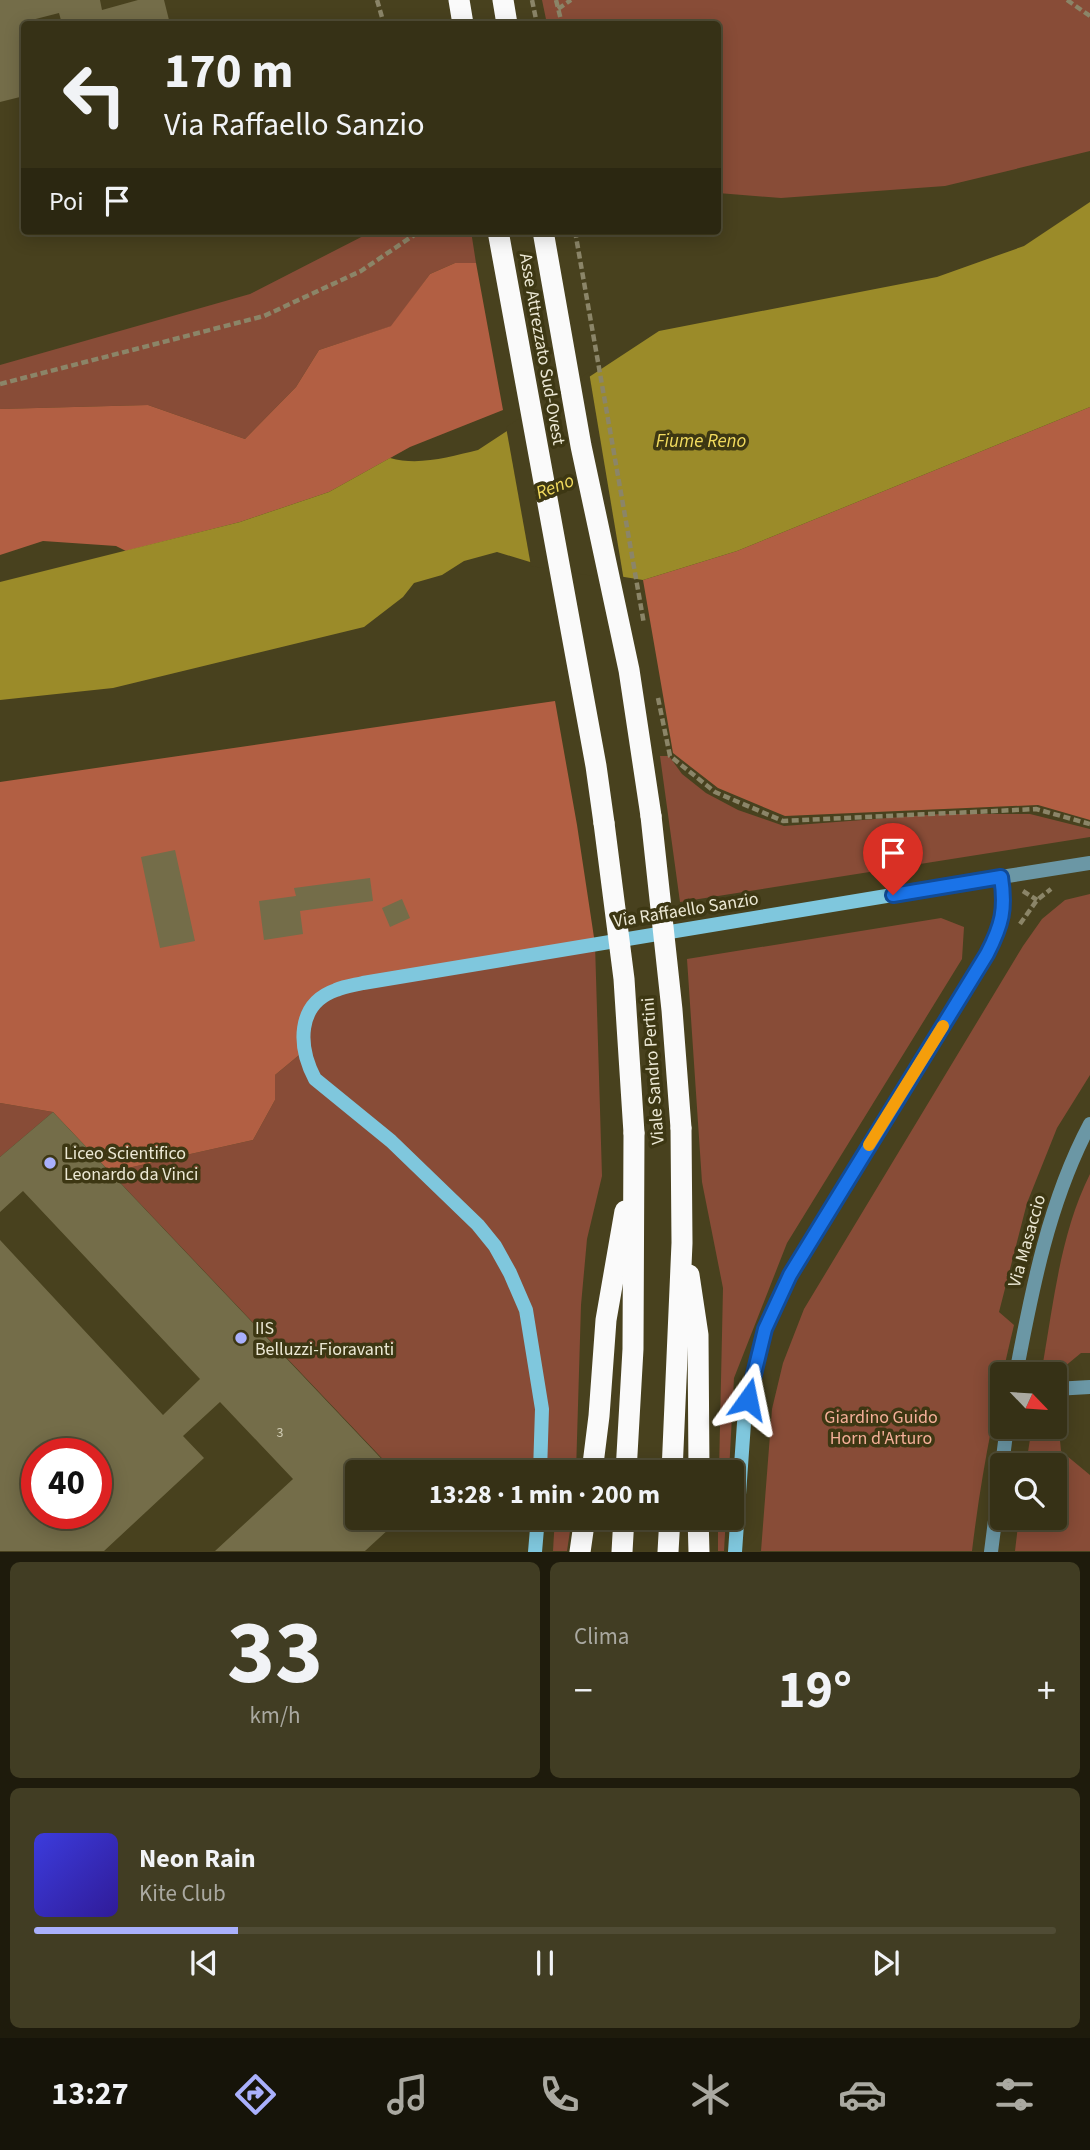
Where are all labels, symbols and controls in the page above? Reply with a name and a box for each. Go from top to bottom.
text: 170 m [164,37,293,107]
icon: left [49,49,140,140]
text: Via Raffaello Sanzio [164,102,425,148]
icon: arrive [98,182,136,220]
text: Poi [49,183,84,220]
street label: Asse Attrezzato Sud-Ovest [513,251,571,447]
water label: Fiume Reno [656,428,747,455]
water label: Reno [532,467,578,507]
pin [863,823,923,895]
icon: arrive [874,834,912,872]
street label: Via Raffaello Sanzio [612,886,760,934]
street label: Viale Sandro Pertini [635,997,671,1145]
place label: Liceo Scientifico Leonardo da Vinci [64,1141,198,1187]
marker: Liceo Scientifico Leonardo da Vinci [42,1155,58,1171]
street label: Via Masaccio [1002,1192,1052,1290]
place label: IIS Belluzzi-Fioravanti [255,1316,394,1362]
marker: IIS Belluzzi-Fioravanti [233,1330,249,1346]
position arrow [711,1362,785,1436]
north arrow [990,1362,1068,1438]
map controls [990,1362,1067,1530]
park label: Giardino Guido Horn d'Arturo [824,1405,938,1451]
house number: 3 [277,1423,284,1443]
speed limit sign: 40 [21,1438,112,1529]
button: search [990,1453,1067,1530]
text: 13:28 · 1 min · 200 m [429,1476,660,1513]
text: 33 [227,1589,323,1718]
text: Clima [574,1620,629,1653]
text: 19° [778,1654,852,1728]
text: − [574,1664,593,1718]
text: + [1037,1664,1056,1718]
text: km/h [249,1699,301,1732]
text: Neon Rain [139,1840,256,1877]
text: Kite Club [139,1877,226,1910]
icon: previous [185,1944,223,1982]
icon: pause [526,1944,564,1982]
icon: next [867,1944,905,1982]
icon: directions [231,2070,280,2119]
icon: music [383,2070,432,2119]
icon: phone [535,2070,584,2119]
icon: climate [686,2070,735,2119]
icon: car [838,2070,887,2119]
icon: filters [990,2070,1039,2119]
text: 13:27 [51,2071,129,2117]

